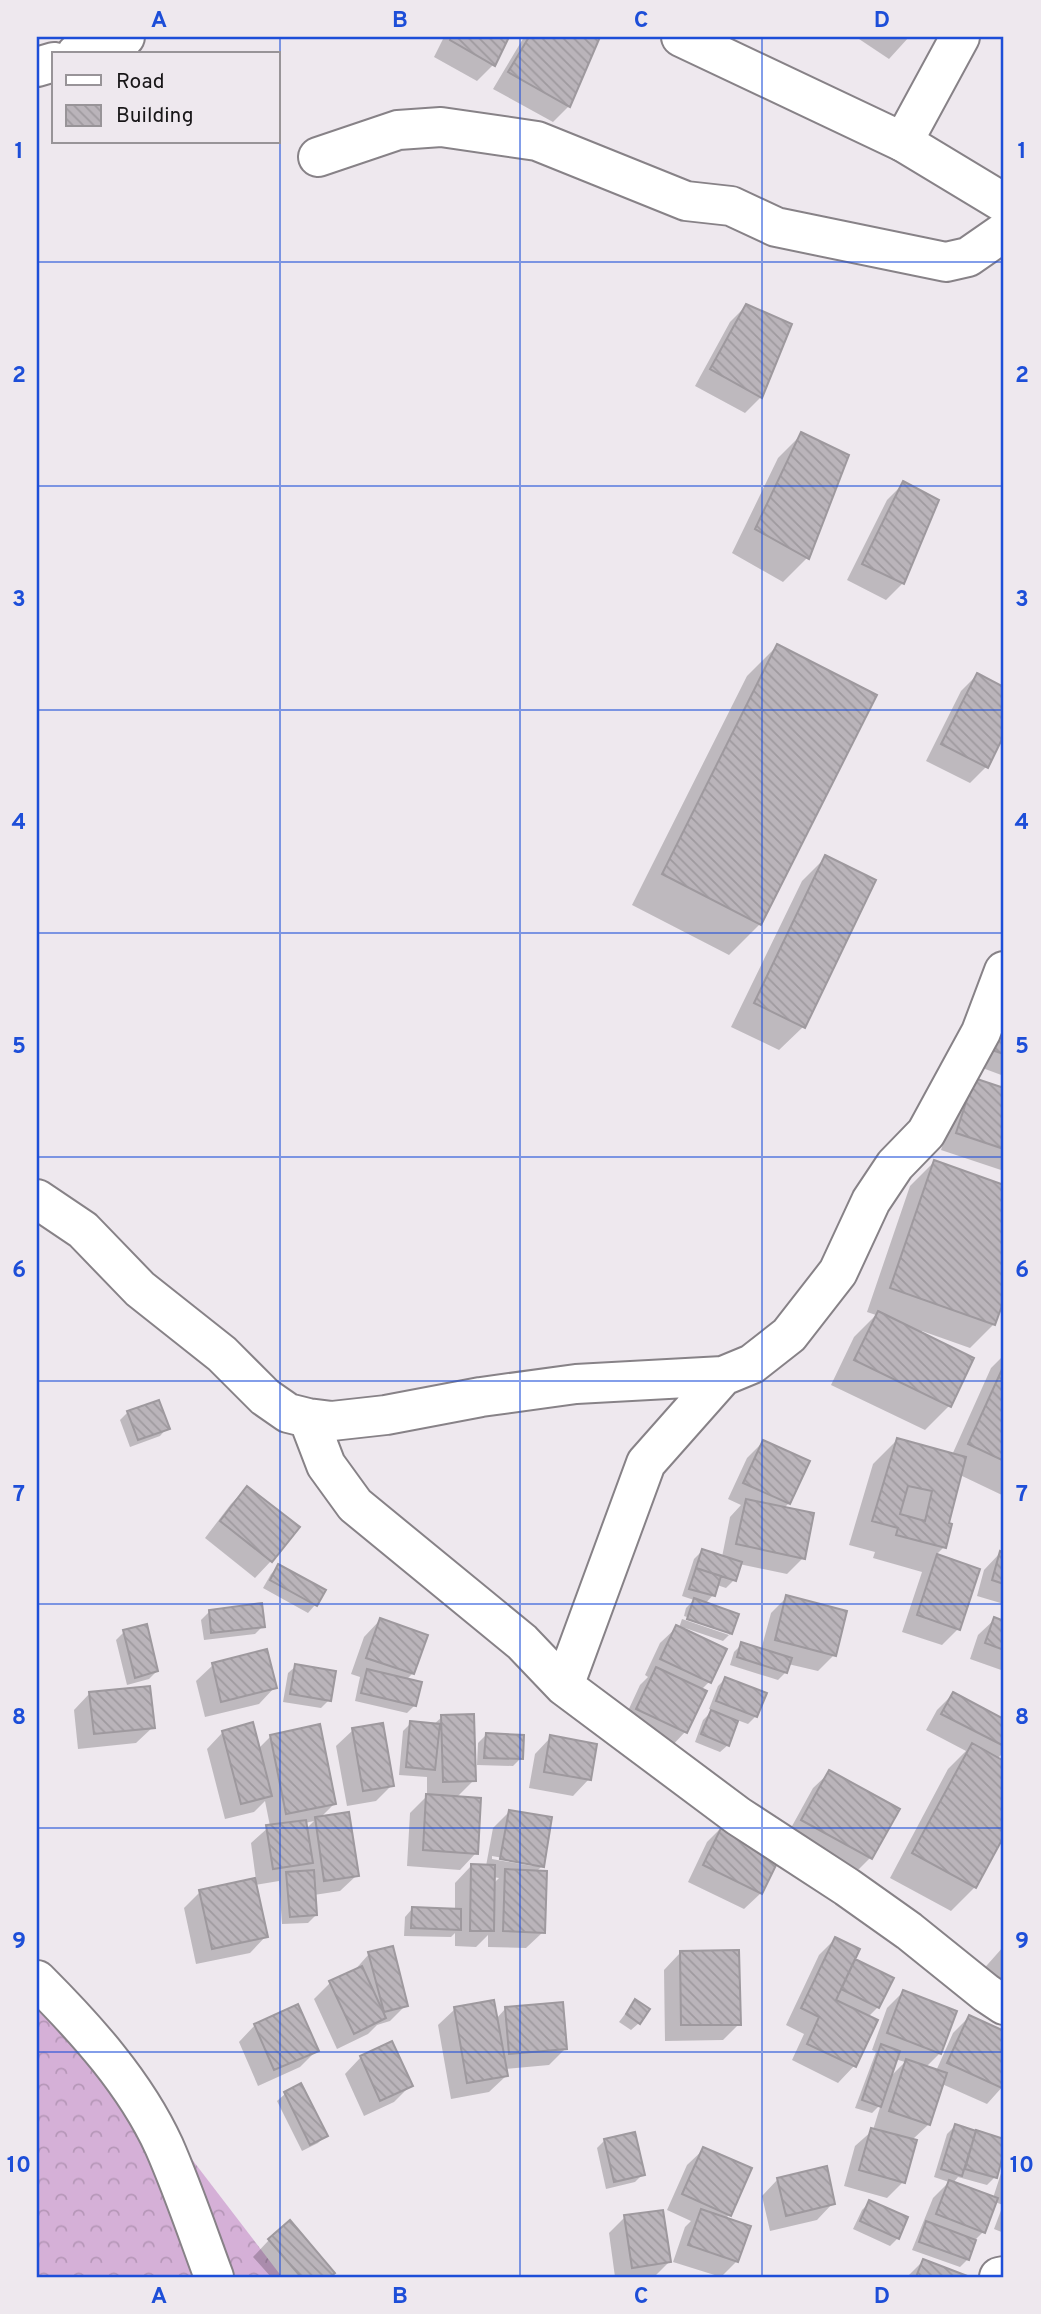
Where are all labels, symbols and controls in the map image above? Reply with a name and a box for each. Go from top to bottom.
text: A [151,7,167,36]
text: B [392,7,408,36]
text: C [634,7,648,36]
text: D [874,7,890,36]
legend [52,52,280,144]
text: Road [116,69,165,96]
text: Building [116,103,194,130]
text: 1 [14,138,24,167]
text: 1 [1017,138,1027,167]
text: 2 [12,362,26,391]
text: 2 [1015,362,1029,391]
text: 3 [12,586,26,615]
text: 3 [1015,586,1029,615]
text: 4 [12,809,26,838]
text: 4 [1015,809,1029,838]
text: 5 [12,1033,26,1062]
text: 5 [1015,1033,1029,1062]
text: 6 [12,1257,26,1286]
text: 6 [1015,1257,1029,1286]
text: 7 [13,1481,25,1510]
text: 7 [1016,1481,1028,1510]
text: 8 [12,1704,26,1733]
text: 8 [1015,1704,1029,1733]
text: 9 [12,1928,26,1957]
text: 9 [1015,1928,1029,1957]
text: 10 [7,2152,31,2181]
text: 10 [1010,2152,1034,2181]
text: A [151,2283,167,2312]
text: B [392,2283,408,2312]
text: C [634,2283,648,2312]
text: D [874,2283,890,2312]

